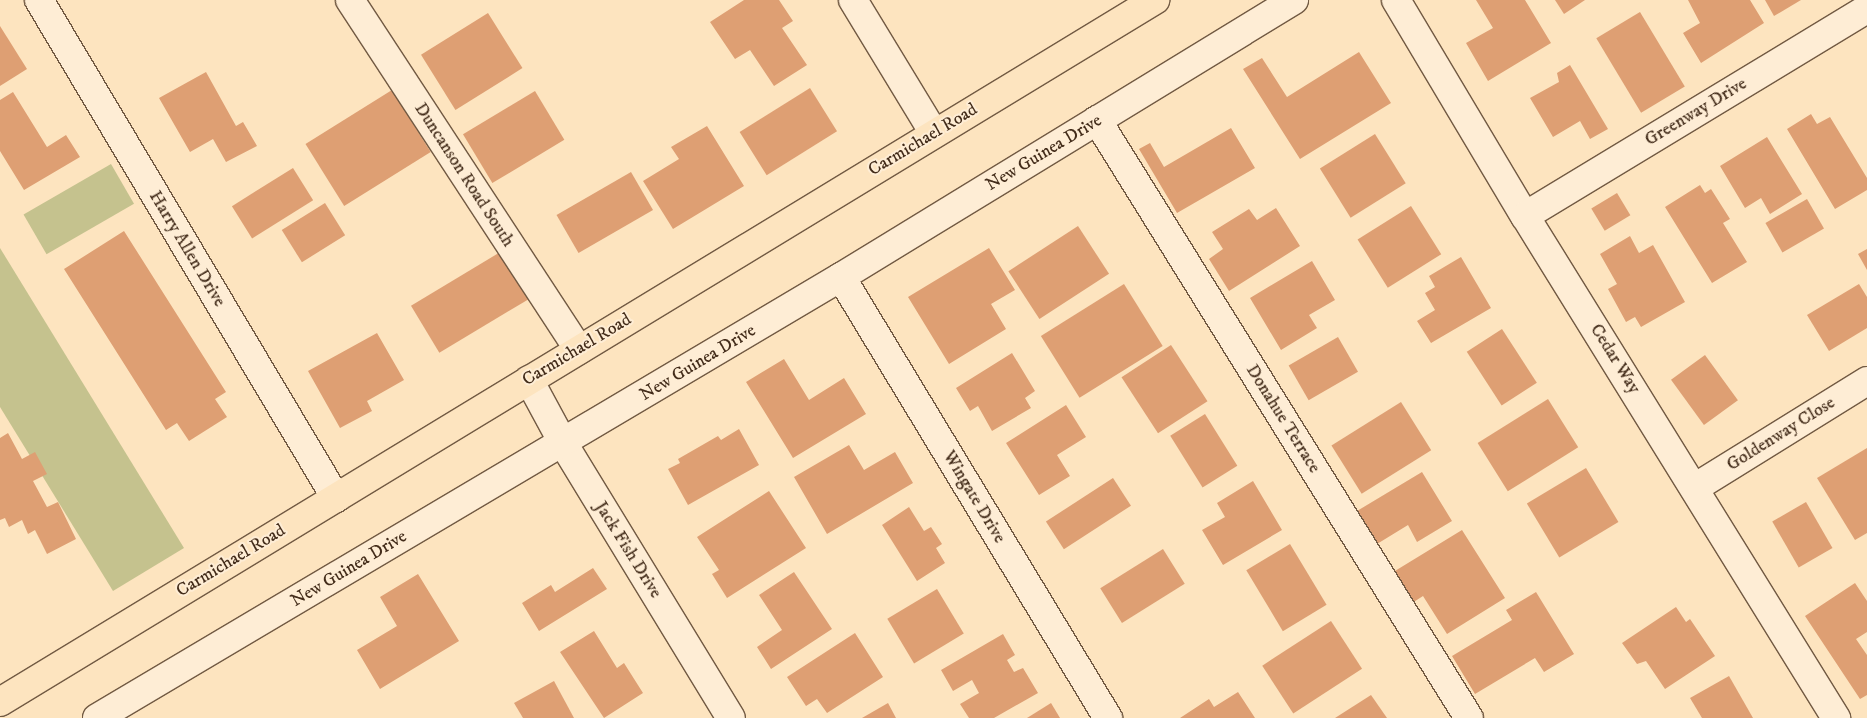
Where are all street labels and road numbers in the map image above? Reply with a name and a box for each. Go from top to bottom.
street label: Greenway Drive [1641,73,1751,151]
street label: Duncanson Road South [409,99,519,251]
street label: Carmichael Road [865,99,981,181]
street label: New Guinea Drive [982,110,1106,196]
street label: Harry Allen Drive [144,187,230,311]
street label: Carmichael Road [519,309,635,391]
street label: New Guinea Drive [636,320,760,406]
street label: Cedar Way [1585,320,1645,398]
street label: Donahue Terrace [1241,361,1325,477]
street label: Goldenway Close [1723,392,1839,476]
street label: Wingate Drive [938,447,1010,547]
street label: Jack Fish Drive [590,498,666,602]
street label: Carmichael Road [173,520,289,602]
street label: New Guinea Drive [287,526,411,612]

